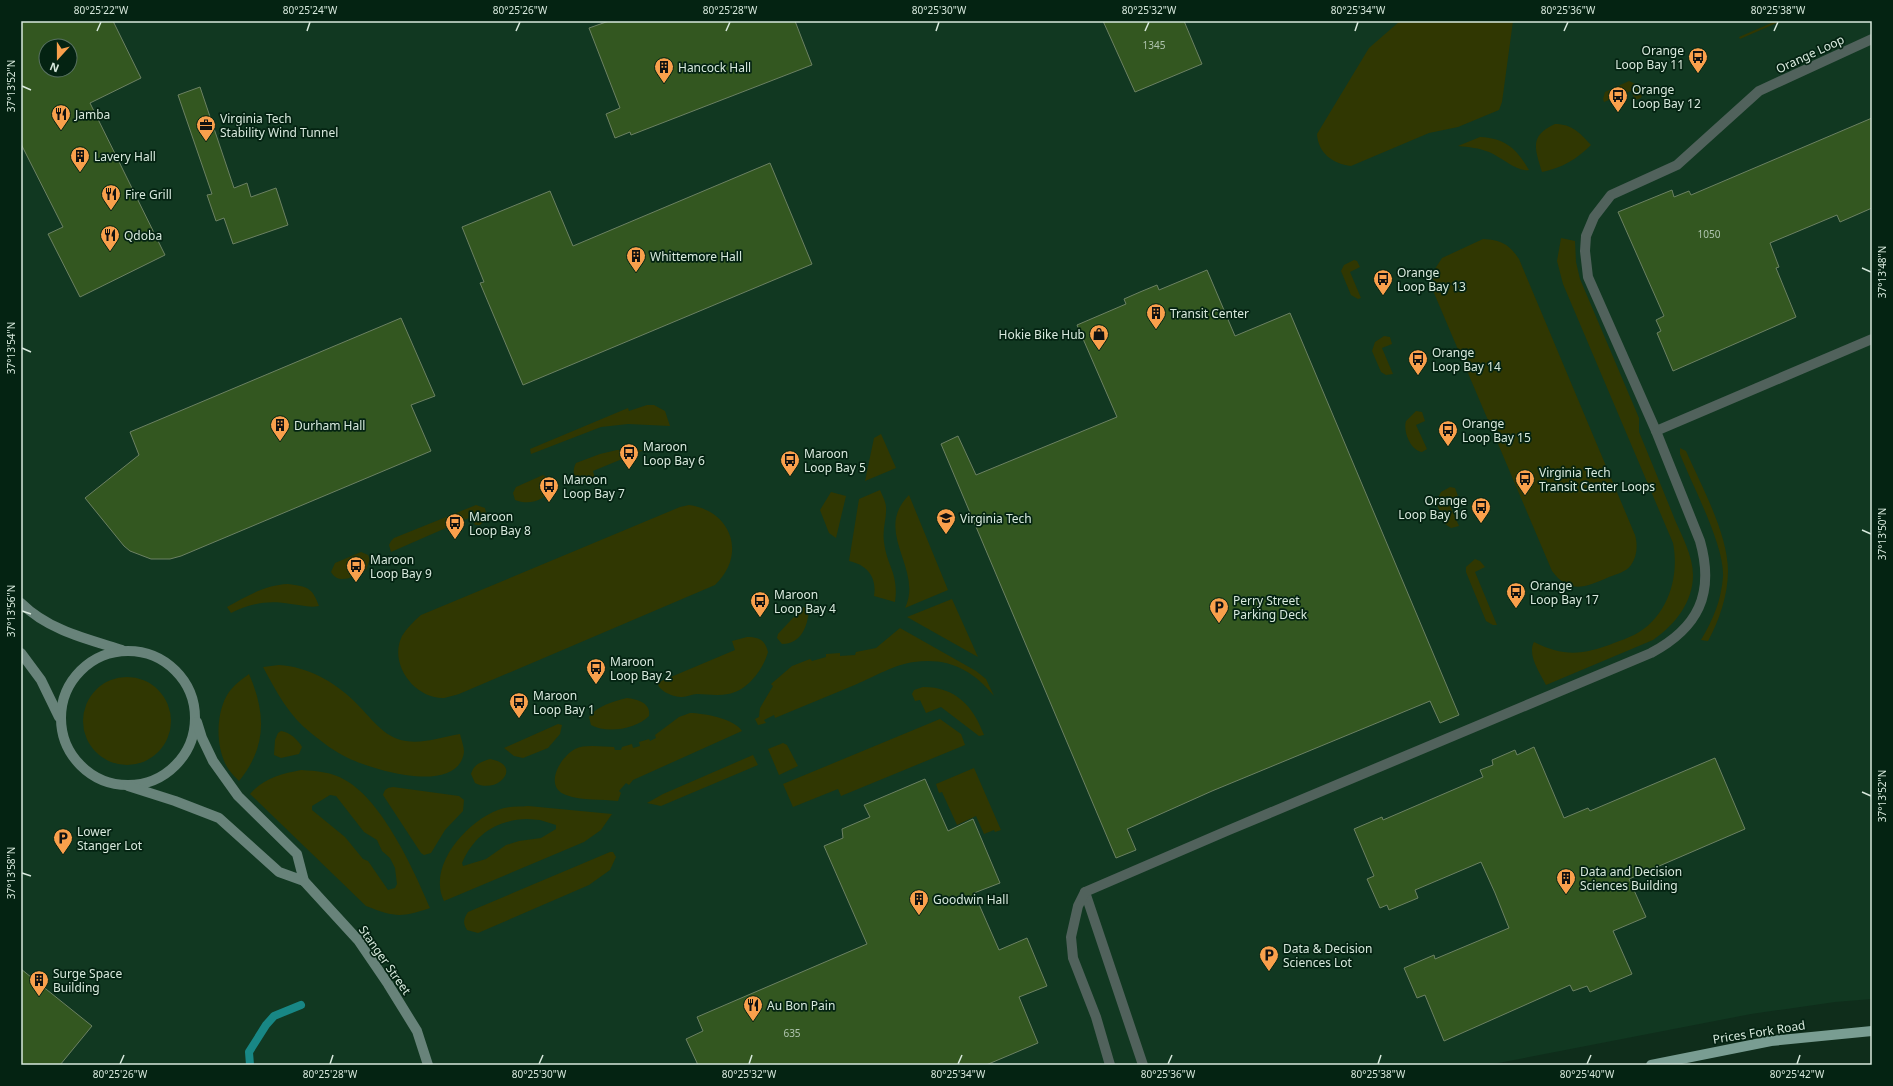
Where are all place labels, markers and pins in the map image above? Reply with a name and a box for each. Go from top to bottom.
place label: Orange Loop Bay 11 [1615,42,1684,73]
bus stop icon: Orange Loop Bay 11 [1687,46,1709,74]
building icon: Hancock Hall [653,56,675,84]
place label: Hancock Hall [678,59,751,76]
place label: Orange Loop Bay 12 [1632,81,1701,112]
bus stop icon: Orange Loop Bay 12 [1607,85,1629,113]
restaurant icon: Jamba [50,103,72,131]
place label: Jamba [74,106,110,123]
place label: Virginia Tech Stability Wind Tunnel [220,110,338,141]
office icon: Virginia Tech Stability Wind Tunnel [195,114,217,142]
building icon: Lavery Hall [69,145,91,173]
place label: Lavery Hall [94,148,156,165]
restaurant icon: Fire Grill [100,183,122,211]
place label: Fire Grill [125,186,172,203]
restaurant icon: Qdoba [99,224,121,252]
place label: Qdoba [124,227,162,244]
building icon: Whittemore Hall [625,245,647,273]
place label: Whittemore Hall [650,248,742,265]
place label: Orange Loop Bay 13 [1397,264,1466,295]
bus stop icon: Orange Loop Bay 13 [1372,268,1394,296]
building icon: Transit Center [1145,302,1167,330]
place label: Transit Center [1170,305,1249,322]
shop icon: Hokie Bike Hub [1088,323,1110,351]
place label: Hokie Bike Hub [999,326,1085,343]
place label: Orange Loop Bay 14 [1432,344,1501,375]
bus stop icon: Orange Loop Bay 14 [1407,348,1429,376]
building icon: Durham Hall [269,414,291,442]
place label: Orange Loop Bay 15 [1462,415,1531,446]
place label: Durham Hall [294,417,365,434]
bus stop icon: Orange Loop Bay 15 [1437,419,1459,447]
place label: Maroon Loop Bay 6 [643,438,705,469]
bus stop icon: Maroon Loop Bay 6 [618,442,640,470]
place label: Maroon Loop Bay 5 [804,445,866,476]
bus stop icon: Maroon Loop Bay 5 [779,449,801,477]
place label: Virginia Tech Transit Center Loops [1539,464,1655,495]
bus stop icon: Virginia Tech Transit Center Loops [1514,468,1536,496]
place label: Maroon Loop Bay 7 [563,471,625,502]
bus stop icon: Maroon Loop Bay 7 [538,475,560,503]
place label: Orange Loop Bay 16 [1398,492,1467,523]
bus stop icon: Orange Loop Bay 16 [1470,496,1492,524]
school or university icon: Virginia Tech [935,507,957,535]
place label: Maroon Loop Bay 8 [469,508,531,539]
place label: Virginia Tech [960,510,1032,527]
bus stop icon: Maroon Loop Bay 8 [444,512,466,540]
place label: Maroon Loop Bay 9 [370,551,432,582]
bus stop icon: Maroon Loop Bay 9 [345,555,367,583]
place label: Orange Loop Bay 17 [1530,577,1599,608]
bus stop icon: Orange Loop Bay 17 [1505,581,1527,609]
place label: Maroon Loop Bay 4 [774,586,836,617]
bus stop icon: Maroon Loop Bay 4 [749,590,771,618]
place label: Perry Street Parking Deck [1233,592,1308,623]
parking icon: Perry Street Parking Deck [1208,596,1230,624]
place label: Maroon Loop Bay 2 [610,653,672,684]
bus stop icon: Maroon Loop Bay 2 [585,657,607,685]
place label: Maroon Loop Bay 1 [533,687,595,718]
bus stop icon: Maroon Loop Bay 1 [508,691,530,719]
place label: Lower Stanger Lot [77,823,143,854]
parking icon: Lower Stanger Lot [52,827,74,855]
place label: Data and Decision Sciences Building [1580,863,1682,894]
building icon: Data and Decision Sciences Building [1555,867,1577,895]
building icon: Goodwin Hall [908,888,930,916]
place label: Goodwin Hall [933,891,1009,908]
place label: Data & Decision Sciences Lot [1283,940,1373,971]
parking icon: Data & Decision Sciences Lot [1258,944,1280,972]
place label: Surge Space Building [53,965,123,996]
building icon: Surge Space Building [28,969,50,997]
restaurant icon: Au Bon Pain [742,994,764,1022]
place label: Au Bon Pain [767,997,835,1014]

